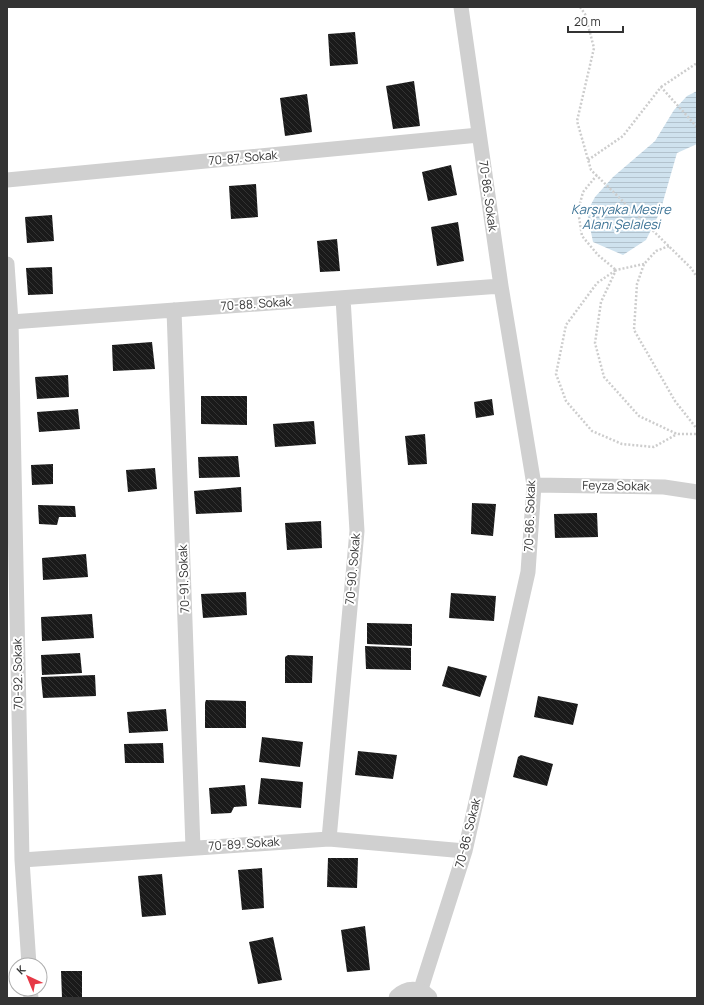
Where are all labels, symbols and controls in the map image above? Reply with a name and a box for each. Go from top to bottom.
scale bar [568,8,623,34]
text: 20 m [574,13,601,30]
street label: 70-87. Sokak [208,146,279,169]
street label: 70-86. Sokak [475,159,502,233]
water label: Karşıyaka Mesire Alanı Şelalesi [571,200,672,233]
street label: 70-88. Sokak [220,292,293,314]
street label: Feyza Sokak [582,476,651,495]
street label: 70-86. Sokak [520,479,539,552]
street label: 70-90. Sokak [341,531,364,605]
street label: 70-91. Sokak [174,543,193,614]
street label: 70-92. Sokak [8,637,27,710]
street label: 70-86. Sokak [451,795,485,870]
street label: 70-89. Sokak [208,832,281,854]
north arrow [8,957,48,997]
text: K [13,961,29,977]

